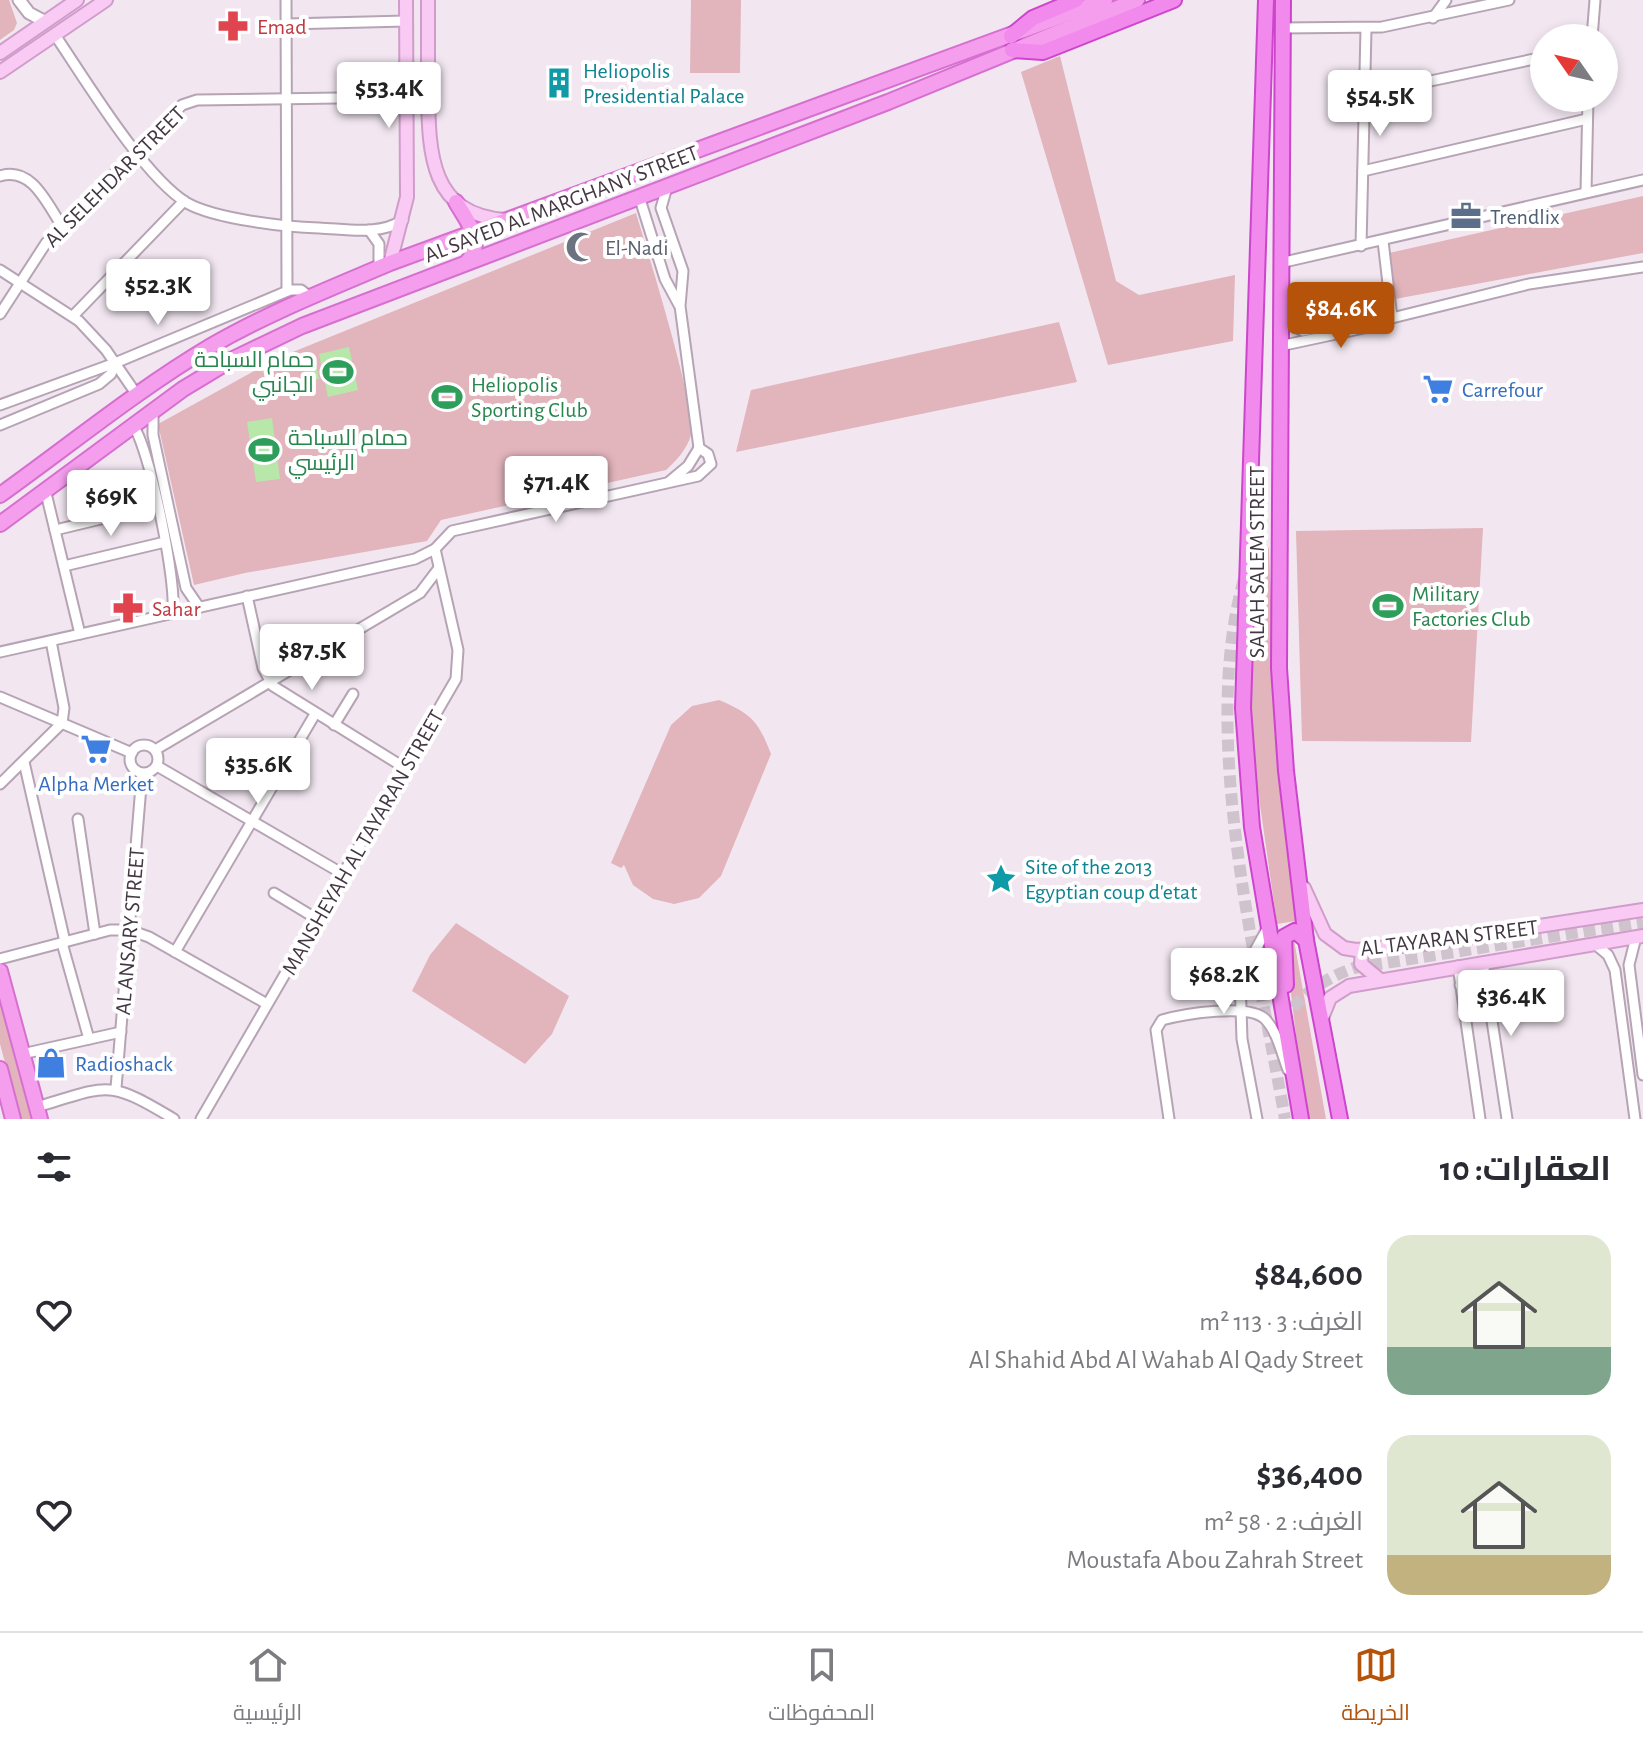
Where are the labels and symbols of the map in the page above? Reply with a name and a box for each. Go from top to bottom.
pharmacy icon: Emad [216,9,250,43]
place label: Emad [257,16,307,38]
north arrow [1530,24,1618,112]
place label: Heliopolis Presidential Palace [583,60,745,107]
pin: $53.4K [324,62,454,130]
building icon: Heliopolis Presidential Palace [542,66,576,100]
pin: $54.5K [1315,70,1445,138]
street label: AL SELEHDAR STREET [40,102,189,251]
street label: AL SAYED AL MARGHANY STREET [421,141,702,266]
office icon: Trendlix [1449,199,1483,233]
place label: Trendlix [1490,206,1560,228]
mosque icon: El-Nadi [564,230,598,264]
place label: El-Nadi [605,237,669,259]
pin: $52.3K [93,259,223,327]
pin: $84.6K [1276,282,1406,350]
place label: حمام السباحة الجانبي [194,349,314,401]
sports icon: حمام السباحة الجانبي [321,355,355,389]
supermarket icon: Carrefour [1421,372,1455,406]
place label: Heliopolis Sporting Club [471,374,588,421]
place label: Carrefour [1462,379,1543,401]
sports icon: Heliopolis Sporting Club [430,380,464,414]
place label: حمام السباحة الرئيسي [288,427,408,479]
sports icon: حمام السباحة الرئيسي [247,433,281,467]
pin: $71.4K [491,456,621,524]
street label: SALAH SALEM STREET [1246,466,1268,658]
pin: $69K [64,470,158,538]
place label: Military Factories Club [1412,583,1531,630]
sports icon: Military Factories Club [1371,589,1405,623]
pharmacy icon: Sahar [111,591,145,625]
place label: Sahar [152,598,201,620]
pin: $87.5K [247,624,377,692]
street label: MANSHEYAH AL TAYARAN STREET [278,706,448,979]
supermarket icon: Alpha Merket [79,732,113,766]
pin: $35.6K [193,738,323,806]
place label: Alpha Merket [38,773,154,795]
street label: AL ANSARY STREET [112,846,148,1016]
place label: Site of the 2013 Egyptian coup d'etat [1025,856,1197,903]
place icon: Site of the 2013 Egyptian coup d'etat [984,862,1018,896]
street label: AL TAYARAN STREET [1359,916,1539,960]
pin: $68.2K [1159,948,1289,1016]
pin: $36.4K [1446,970,1576,1038]
shop icon: Radioshack [34,1046,68,1080]
place label: Radioshack [75,1053,173,1075]

